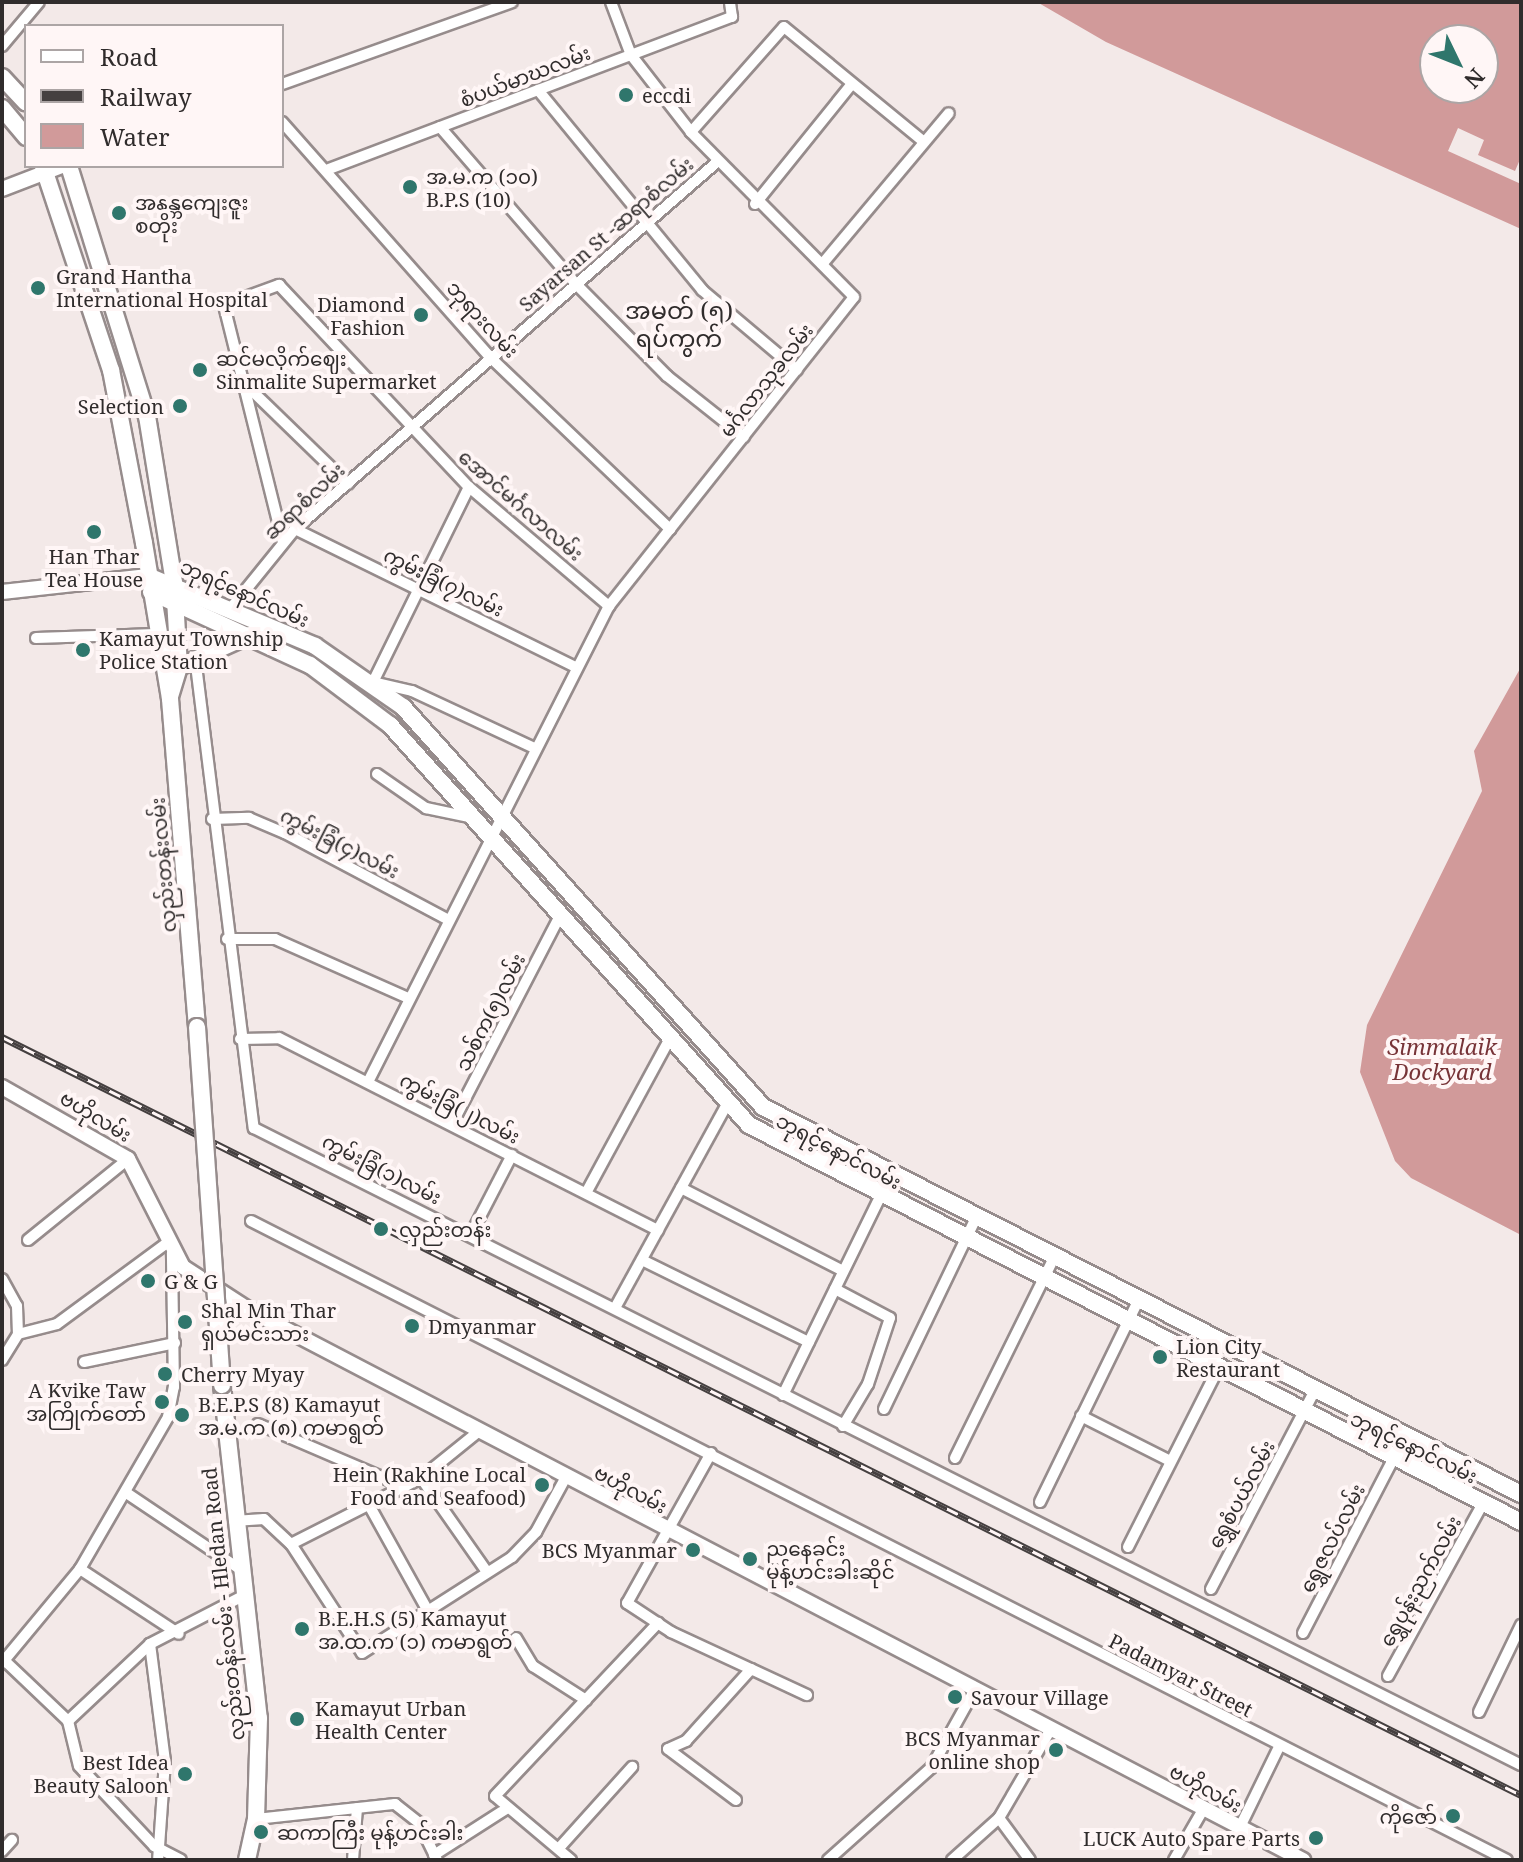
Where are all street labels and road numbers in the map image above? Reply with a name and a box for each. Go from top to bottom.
street label: စံပယ်မာဃလမ်း [456,40,594,112]
street label: Sayarsan St -ဆရာစံလမ်း [514,152,698,316]
street label: ဘုရားလမ်း [442,276,524,362]
street label: မင်္ဂလာသုခလမ်း [714,318,818,442]
street label: အောင်မင်္ဂလာလမ်း [454,444,588,566]
street label: ဆရာစံလမ်း [259,457,349,545]
street label: ကွမ်းခြံ(၇)လမ်း [380,543,508,621]
street label: ဘုရင့်နောင်လမ်း [177,554,313,632]
street label: လှည်းတန်းလမ်း [145,797,181,933]
street label: ကွမ်းခြံ(၄)လမ်း [277,803,403,883]
street label: သစ်က(၅)လမ်း [450,949,530,1075]
street label: ကွမ်းခြံ(၂)လမ်း [396,1067,524,1149]
street label: ဗဟိုလမ်း [56,1085,136,1147]
street label: ဘုရင့်နောင်လမ်း [772,1108,906,1194]
street label: ကွမ်းခြံ(၁)လမ်း [319,1129,445,1209]
street label: ဘုရင့်နောင်လမ်း [1347,1406,1481,1488]
street label: ရွှေစံပယ်လမ်း [1203,1436,1279,1552]
street label: ဗဟိုလမ်း [591,1460,671,1518]
street label: လှည်းတန်းလမ်း - Hledan Road [197,1466,249,1742]
street label: ရွှေဇလပ်လမ်း [1294,1480,1370,1596]
street label: ရွှေပုန်းညက်လမ်း [1374,1512,1466,1650]
street label: Padamyar Street [1105,1628,1257,1722]
street label: ဗဟိုလမ်း [1166,1758,1246,1818]

